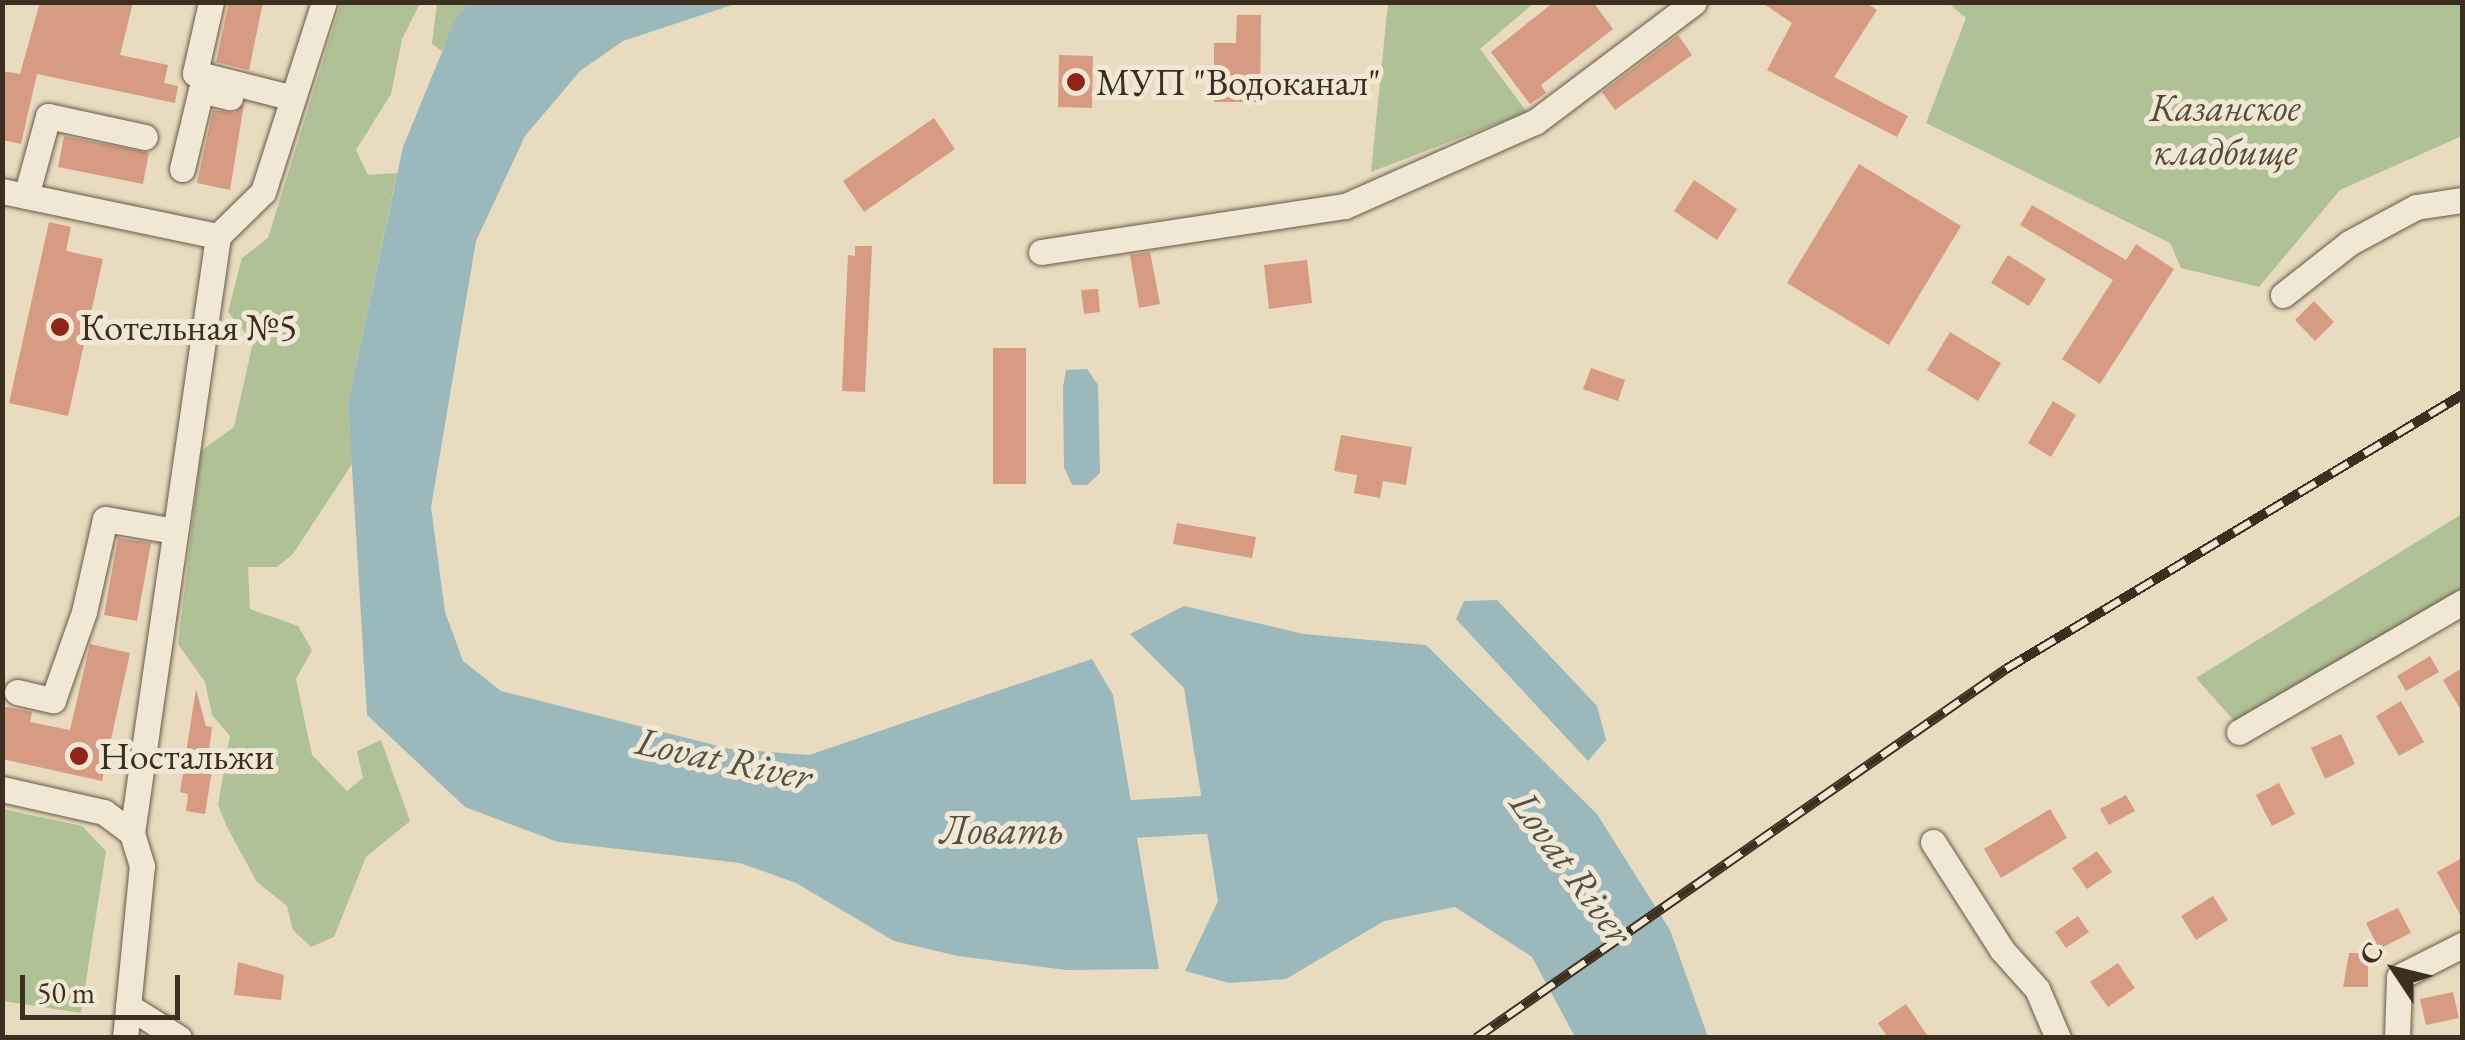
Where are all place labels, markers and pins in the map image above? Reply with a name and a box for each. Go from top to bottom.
place label: МУП "Водоканал" [1096,59,1381,105]
marker: МУП "Водоканал" [1065,71,1087,93]
place label: Котельная №5 [80,304,297,350]
marker: Котельная №5 [49,316,71,338]
place label: Ностальжи [99,733,274,779]
marker: Ностальжи [68,745,90,767]

